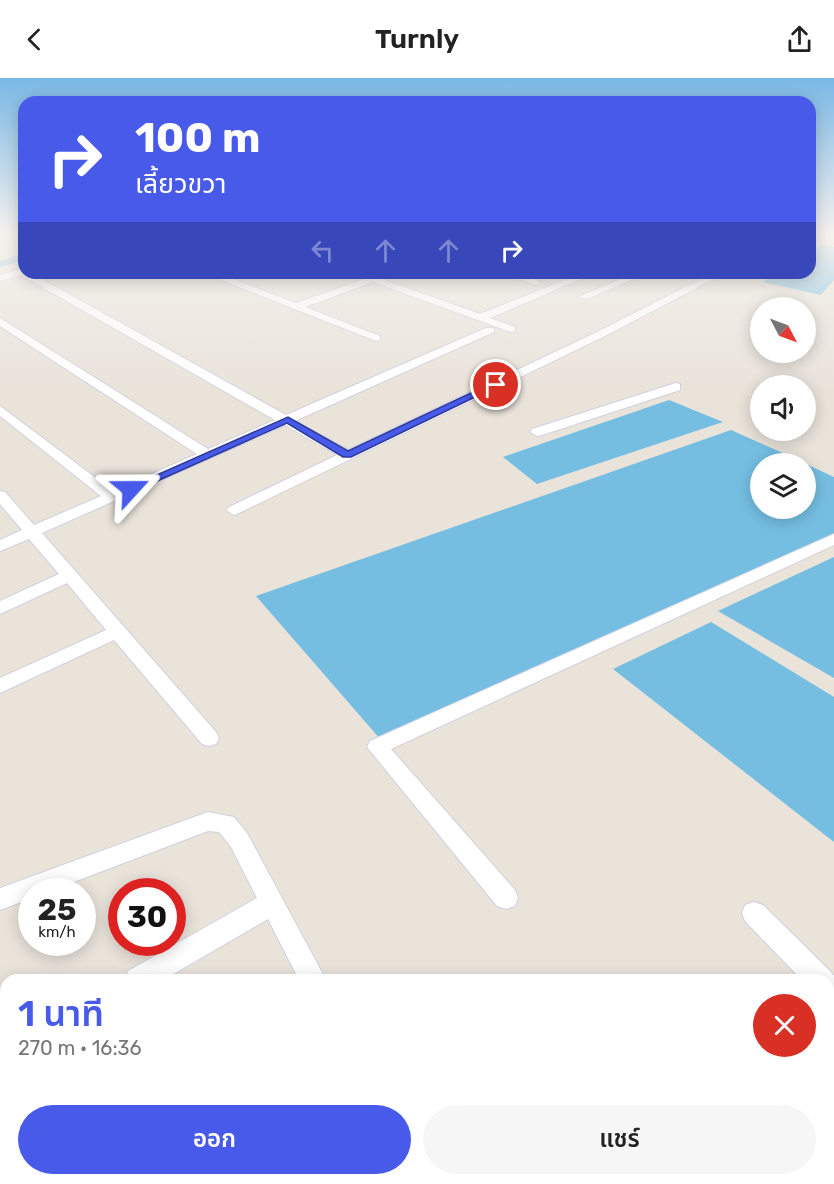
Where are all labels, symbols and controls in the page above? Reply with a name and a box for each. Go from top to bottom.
icon: back [18,23,51,56]
text: Turnly [375,23,459,55]
icon: share [783,23,816,56]
text: 100 m [135,113,260,163]
icon: right [36,120,114,198]
text: เลี้ยวขวา [135,168,226,200]
icon: left [306,234,339,267]
icon: ahead [369,234,402,267]
icon: ahead [432,234,465,267]
icon: right [495,234,528,267]
north arrow [750,297,816,363]
map controls [750,297,816,519]
pin [470,359,521,410]
icon: arrive [479,368,512,401]
button: sound [750,375,816,441]
button: layers [750,453,816,519]
position arrow [99,457,163,521]
speed limit sign: 30 [108,878,186,956]
text: 25 [38,892,76,928]
text: km/h [38,923,76,941]
text: 1 นาที [18,992,104,1035]
button: close [753,994,816,1057]
text: 270 m · 16:36 [18,1036,142,1060]
button: ออก [18,1105,411,1174]
button: แชร์ [423,1105,816,1174]

